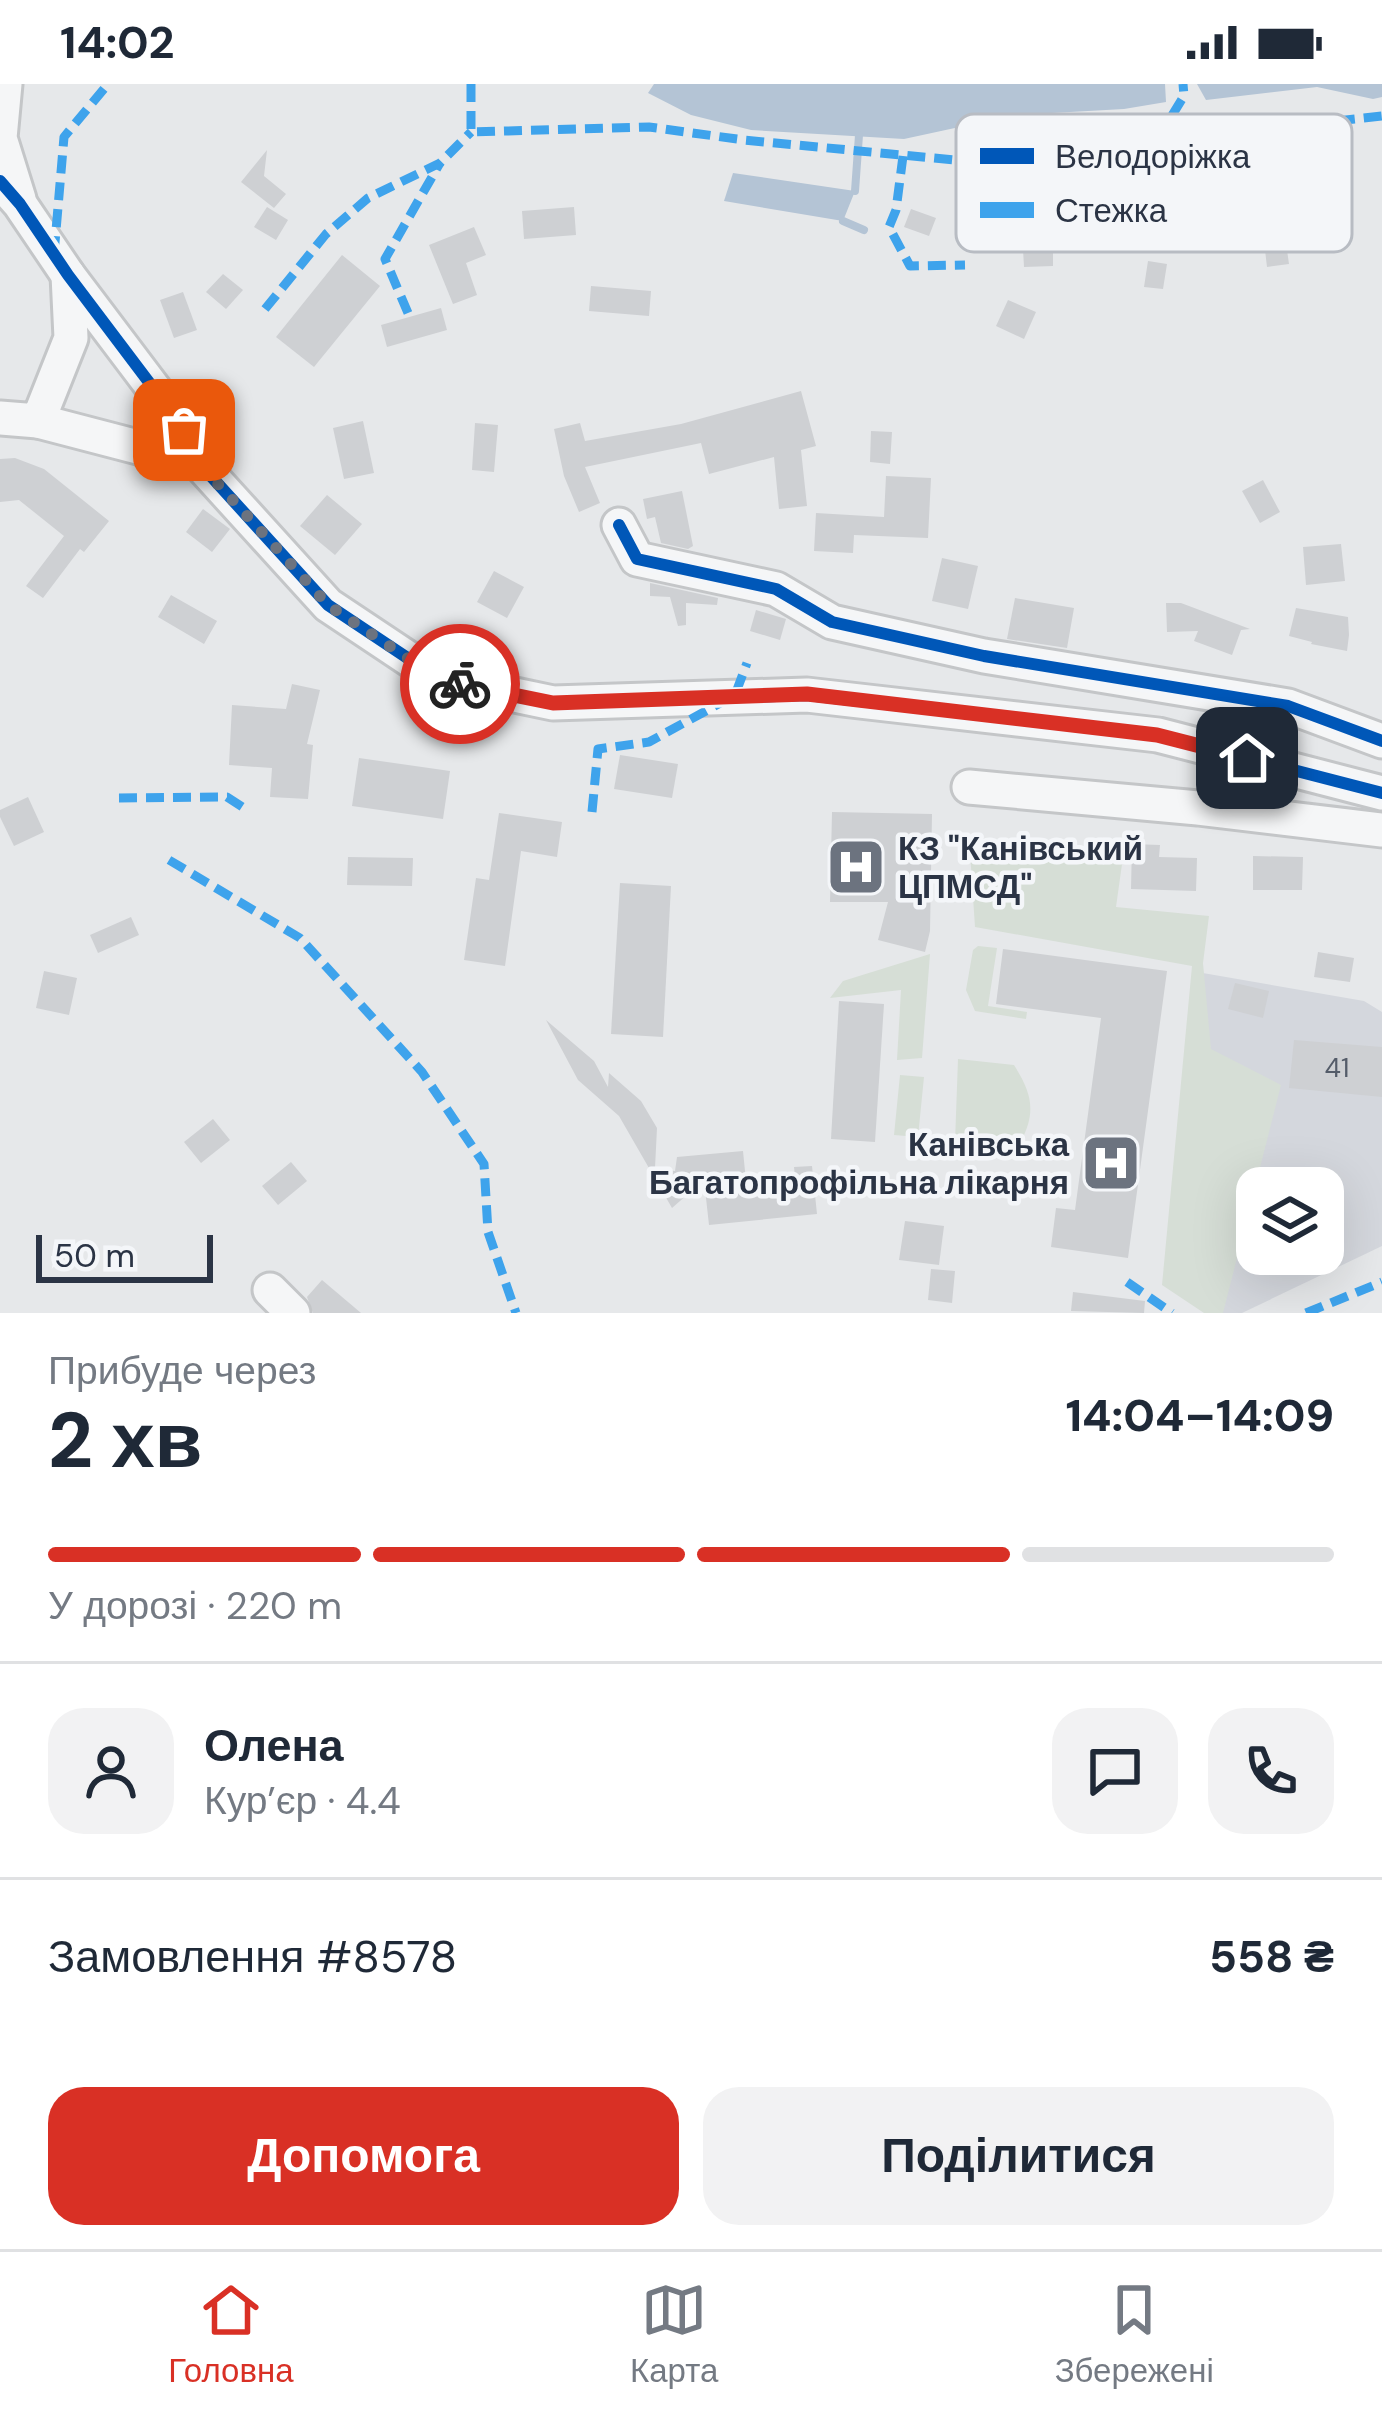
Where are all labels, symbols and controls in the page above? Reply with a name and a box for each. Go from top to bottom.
text: 14:02 [60,13,175,72]
legend [956,114,1352,252]
text: Велодоріжка [1055,135,1251,178]
text: Стежка [1055,189,1168,232]
pin [133,379,235,481]
icon: bag [151,397,217,463]
courier [400,624,520,744]
icon: bike [427,651,493,717]
pin [1196,707,1298,809]
icon: home [1214,725,1280,791]
place label: КЗ "Канівський ЦПМСД" [898,827,1143,908]
hospital icon: КЗ "Канівський ЦПМСД" [825,836,887,898]
house number: 41 [1325,1050,1349,1085]
place label: Канівська Багатопрофільна лікарня [649,1123,1070,1204]
hospital icon: Канівська Багатопрофільна лікарня [1080,1132,1142,1194]
map controls [1236,1167,1344,1275]
button: layers [1236,1167,1344,1275]
scale bar [36,1229,213,1282]
text: 50 m [54,1234,135,1277]
text: Прибуде через [48,1345,316,1396]
text: 14:04–14:09 [1065,1386,1334,1445]
text: 2 хв [48,1390,203,1491]
text: У дорозі · 220 m [48,1580,342,1631]
button: person [48,1708,174,1834]
button: chat [1052,1708,1178,1834]
button: phone [1208,1708,1334,1834]
text: Олена [204,1716,344,1775]
text: Кур’єр · 4.4 [204,1775,401,1826]
text: Замовлення #8578 [48,1927,457,1986]
text: 558 ₴ [1209,1927,1334,1986]
button: Допомога [48,2087,679,2225]
button: Поділитися [703,2087,1334,2225]
tab: Головна [168,2277,294,2392]
tab: Карта [630,2277,718,2392]
tab: Збережені [1055,2277,1214,2392]

